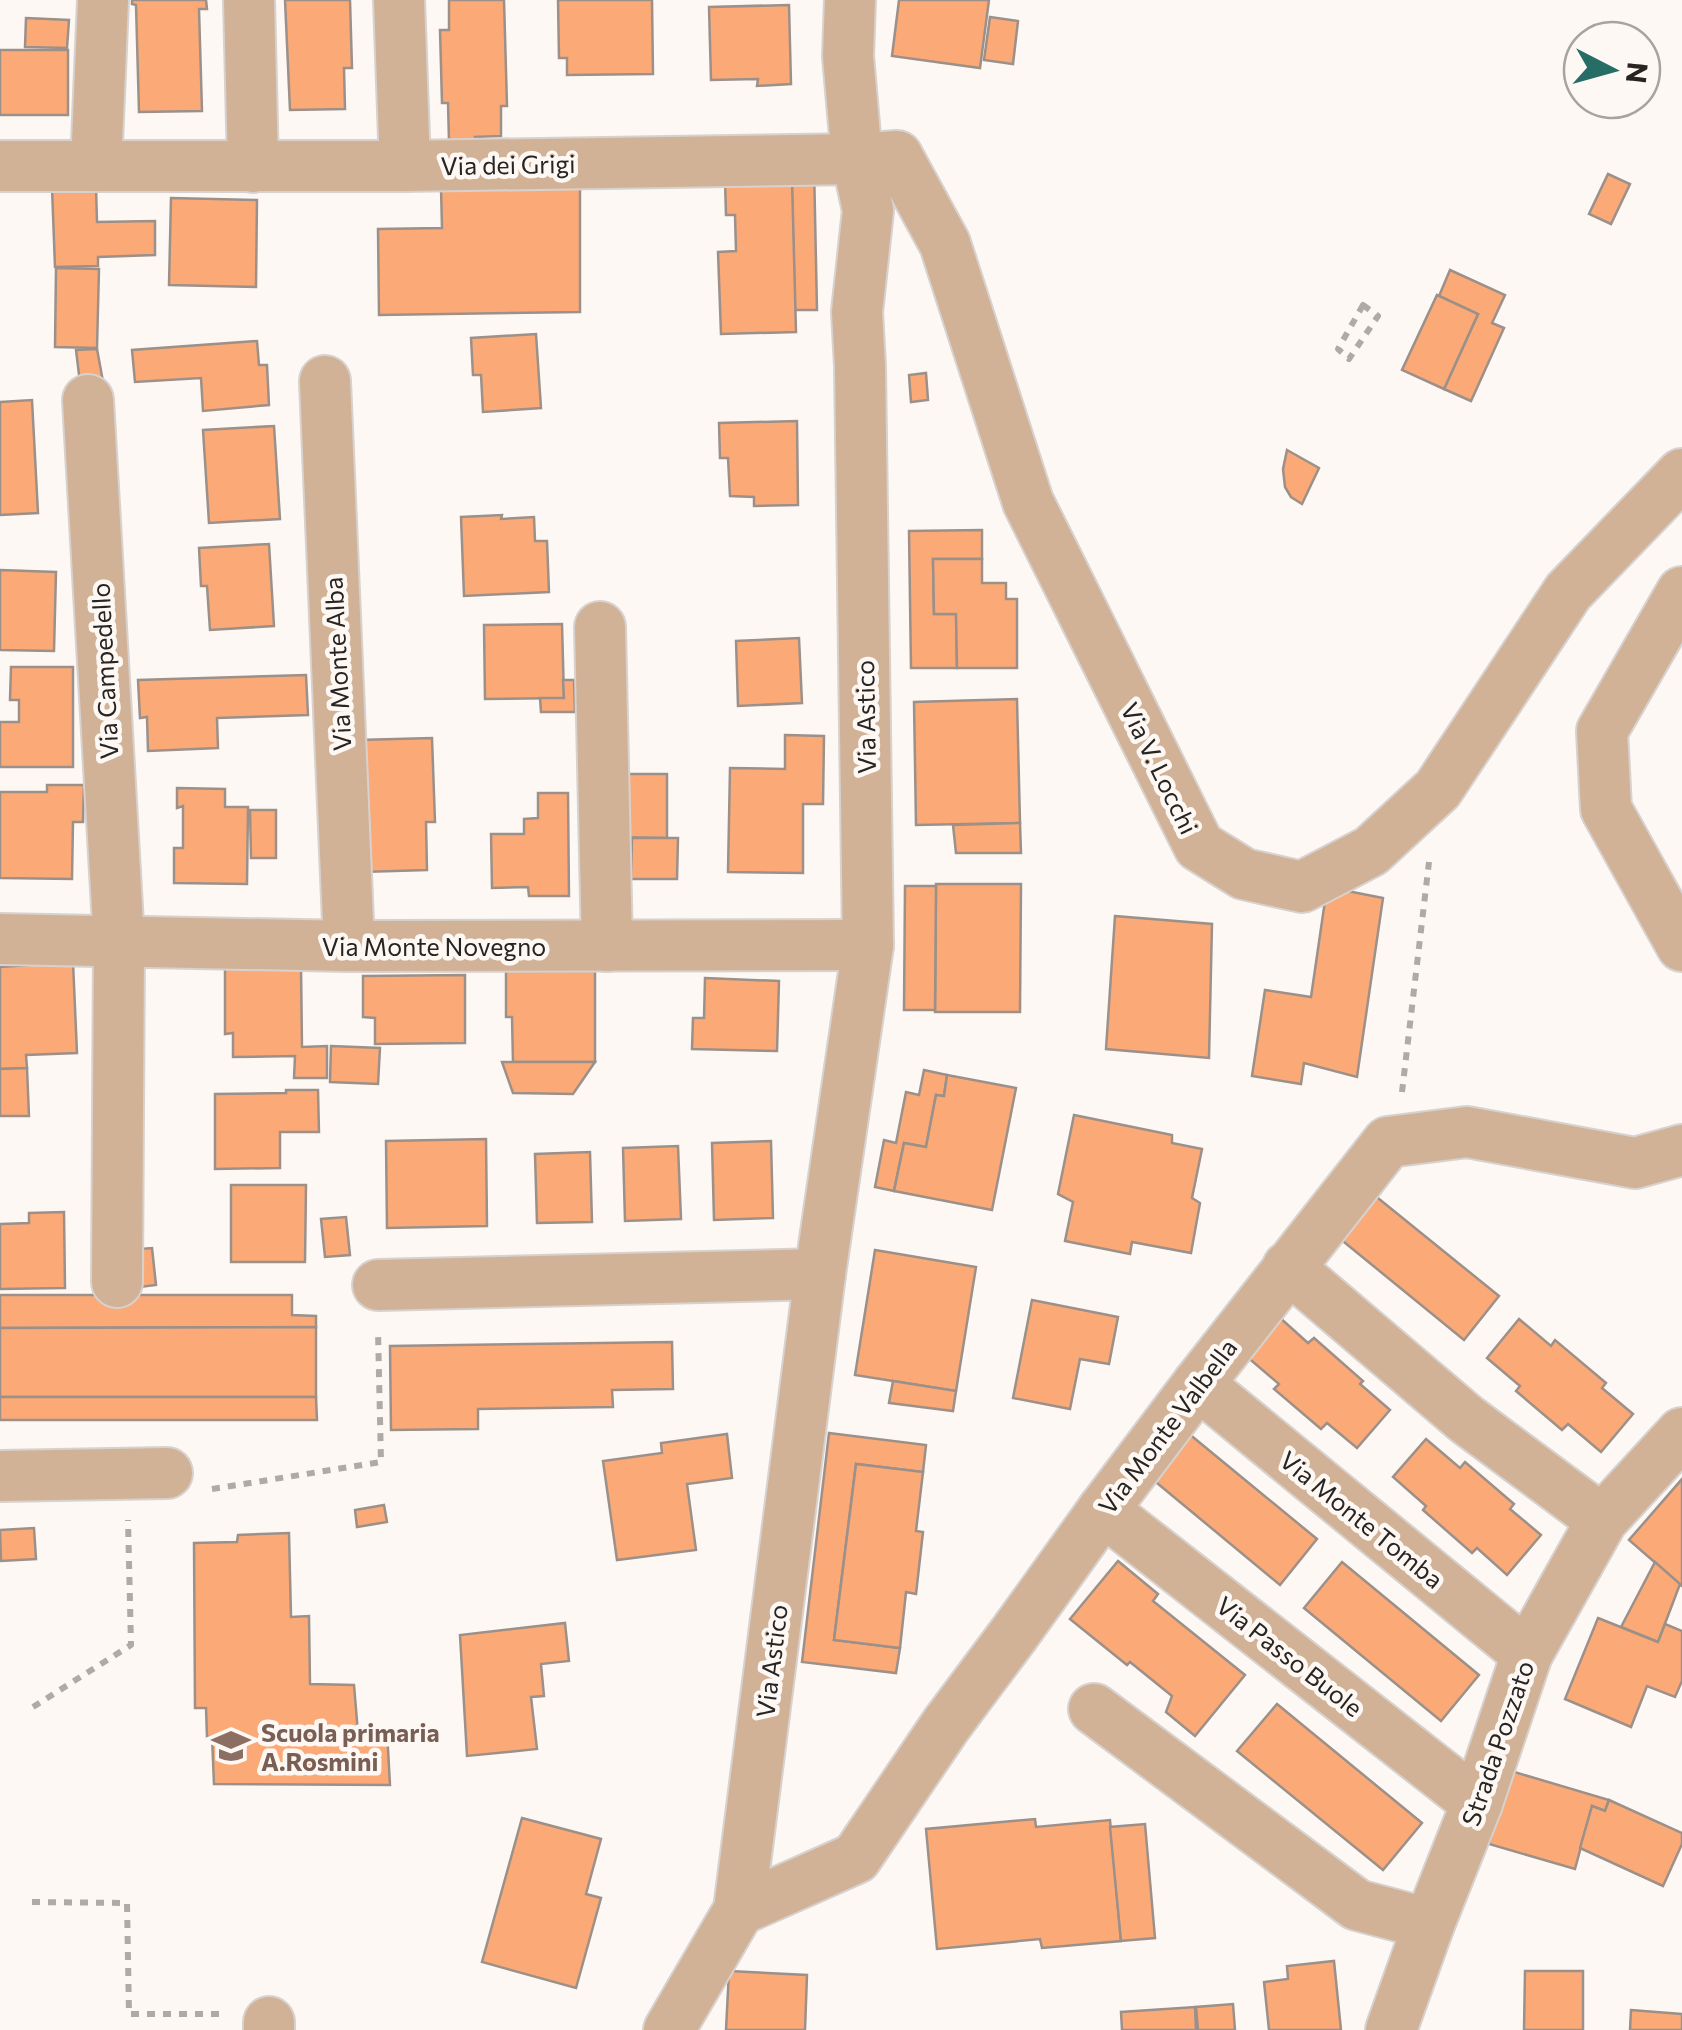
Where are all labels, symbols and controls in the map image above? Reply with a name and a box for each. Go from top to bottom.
north arrow [1562,20,1662,120]
text: N [1620,60,1656,85]
street label: Via dei Grigi [440,148,576,180]
street label: Via Monte Alba [317,576,357,752]
street label: Via Campedello [84,582,124,760]
street label: Via Astico [849,660,881,774]
street label: Via V. Locchi [1115,697,1205,839]
street label: Via Monte Novegno [322,931,546,961]
street label: Via Monte Valbella [1091,1332,1243,1520]
street label: Via Monte Tomba [1274,1444,1450,1594]
street label: Via Passo Buole [1211,1590,1369,1722]
street label: Via Astico [749,1603,793,1719]
street label: Strada Pozzato [1455,1656,1539,1830]
place label: Scuola primaria A.Rosmini [261,1717,440,1776]
school or university icon: Scuola primaria A.Rosmini [210,1725,252,1767]

